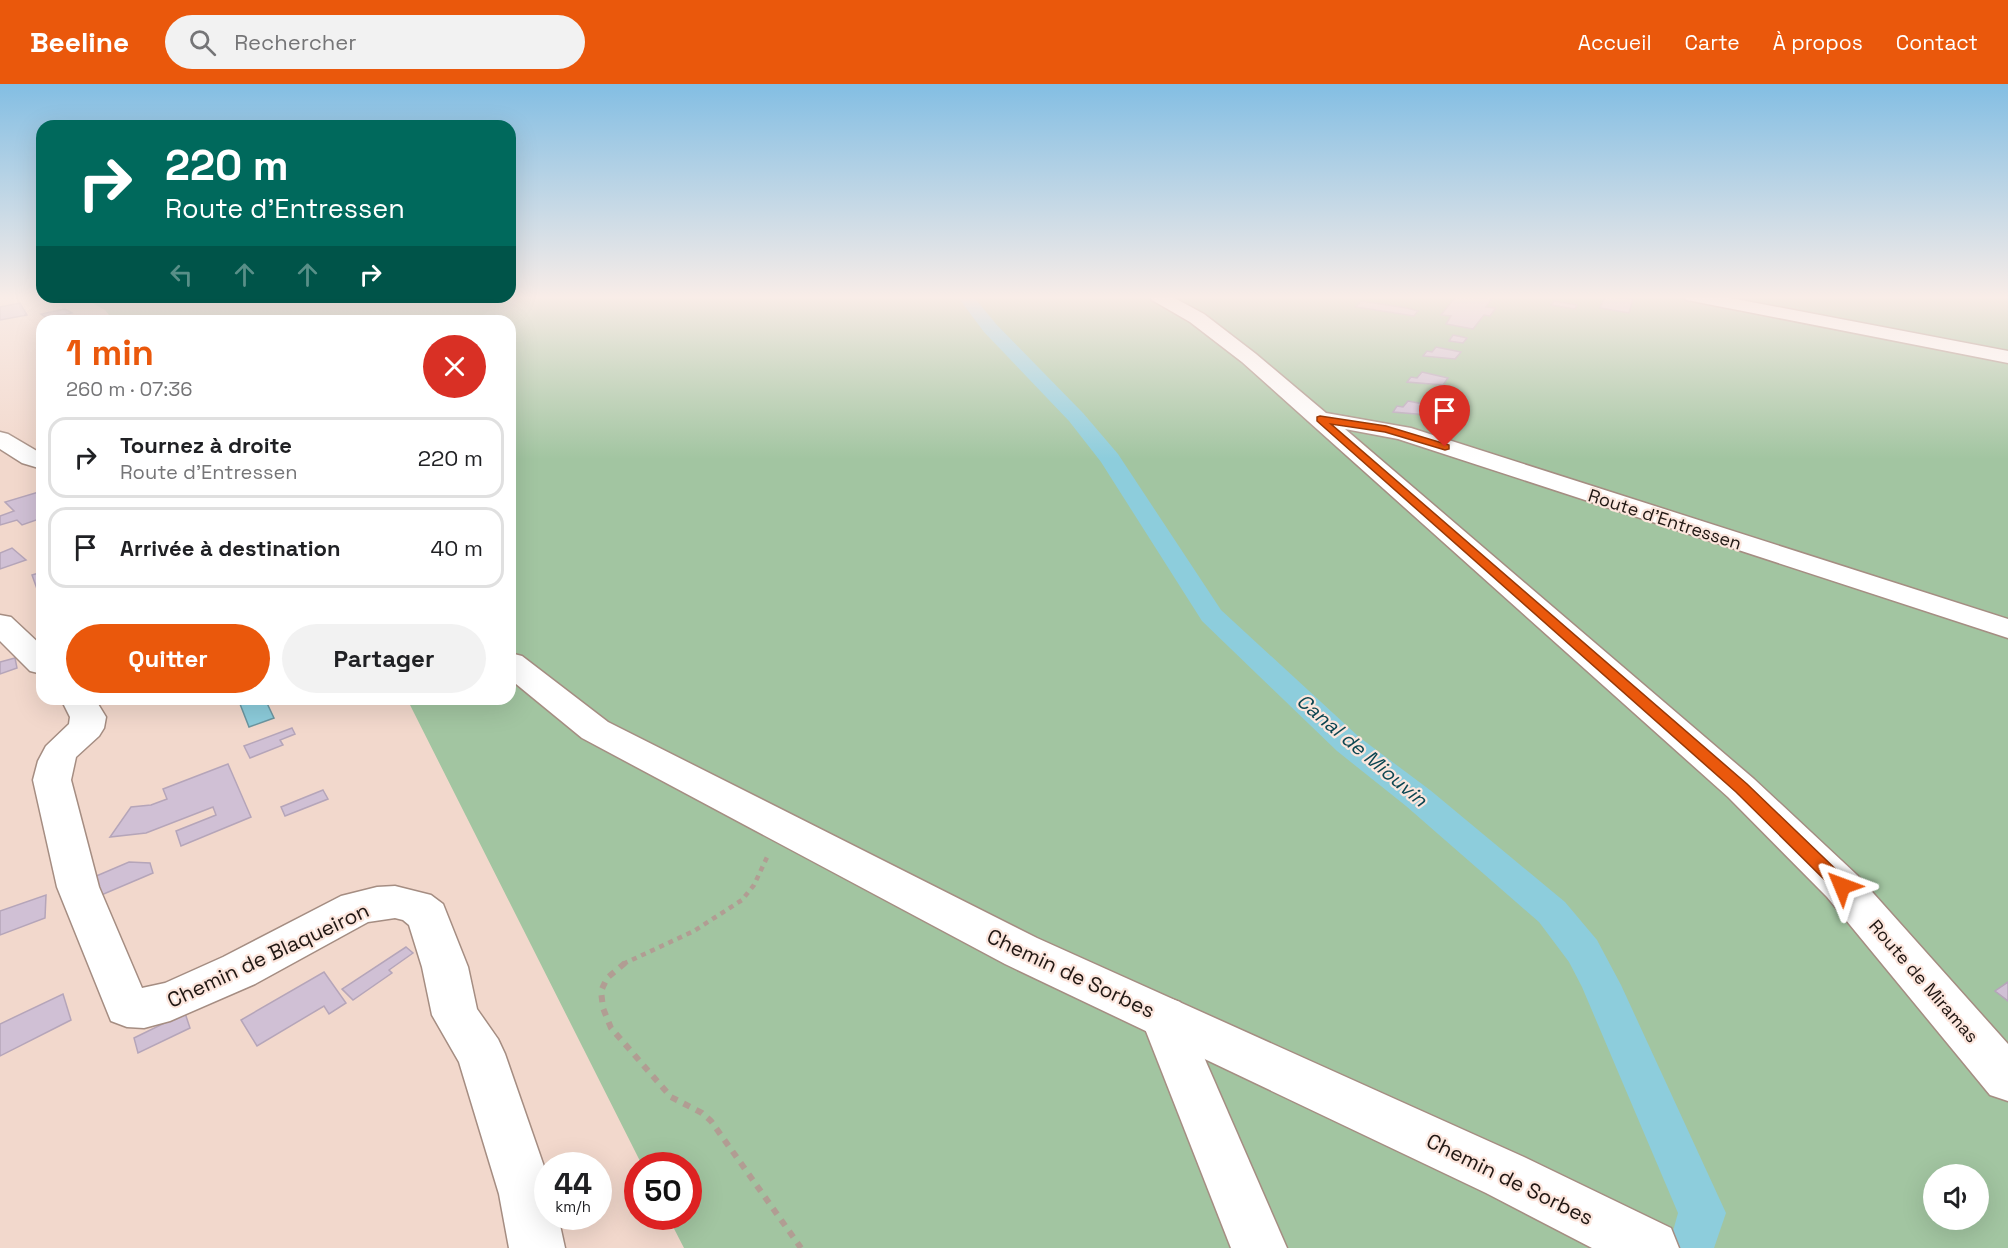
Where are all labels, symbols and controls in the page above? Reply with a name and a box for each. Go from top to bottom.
search box [165,15,585,69]
text: Beeline [30,24,129,60]
icon: search [186,26,219,59]
text: Rechercher [234,28,357,56]
text: Accueil [1578,29,1652,56]
text: Carte [1685,29,1740,56]
text: À propos [1773,29,1863,56]
text: Contact [1896,29,1978,56]
text: 220 m [165,139,289,192]
icon: right [66,144,144,222]
text: Route d'Entressen [165,191,405,226]
icon: left [165,258,198,291]
icon: ahead [228,258,261,291]
icon: ahead [291,258,324,291]
icon: right [354,258,387,291]
text: 1 min [66,330,154,376]
button: close [423,335,486,398]
text: 260 m · 07:36 [66,376,193,402]
pin [1419,385,1470,447]
icon: arrive [1428,394,1461,427]
text: Tournez à droite [120,431,292,459]
icon: right [69,441,102,474]
text: 220 m [418,444,483,472]
text: Route d'Entressen [120,459,298,485]
street label: Route d'Entressen [1585,483,1745,555]
icon: arrive [69,531,102,564]
text: Arrivée à destination [120,534,341,562]
text: 40 m [431,534,483,562]
button: Quitter [66,624,270,693]
button: Partager [282,624,486,693]
water label: Canal de Miouvin [1291,688,1433,813]
position arrow [1810,854,1874,918]
street label: Chemin de Blaqueiron [163,896,373,1014]
street label: Route de Miramas [1864,915,1984,1047]
street label: Chemin de Sorbes [983,922,1159,1024]
street label: Chemin de Sorbes [1422,1127,1598,1231]
speed limit sign: 50 [624,1152,702,1230]
text: 44 [554,1164,592,1203]
map controls [1923,1164,1989,1230]
button: sound [1923,1164,1989,1230]
text: km/h [555,1197,591,1216]

